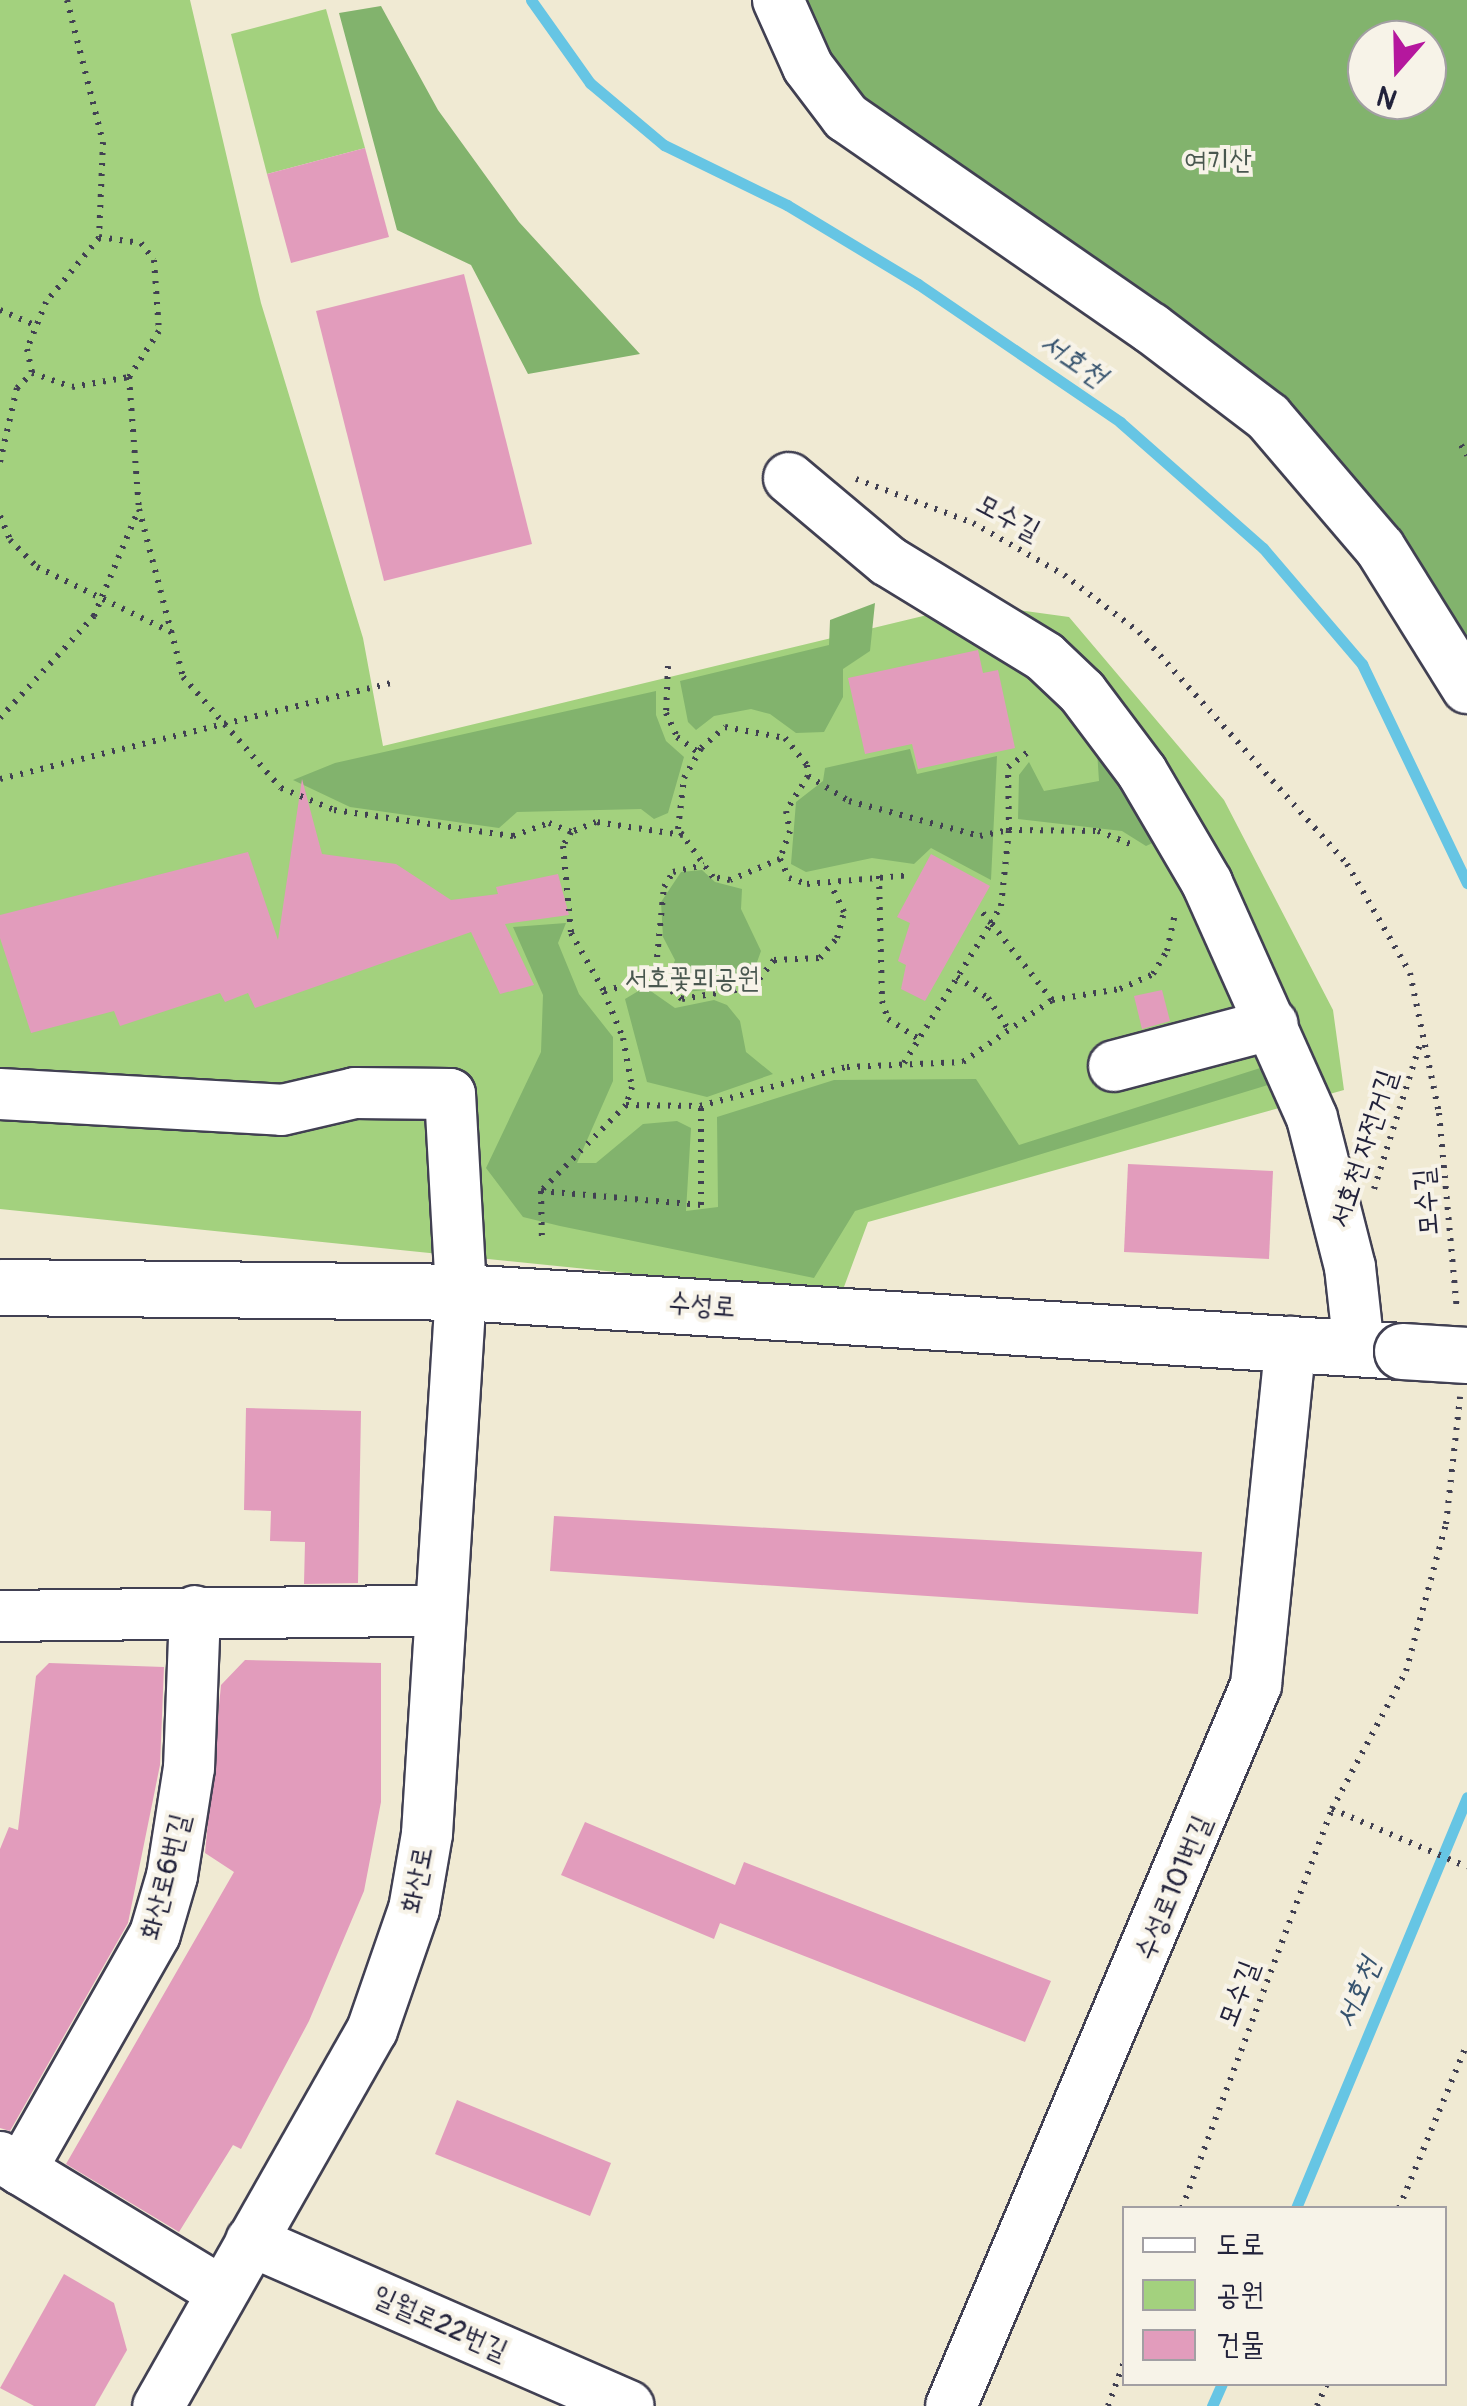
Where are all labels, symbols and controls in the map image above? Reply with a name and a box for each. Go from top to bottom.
north arrow [1347,20,1447,120]
text: N [1372,77,1402,116]
park label: 여기산 [1184,144,1252,178]
water label: 서호천 [1033,325,1113,395]
street label: 모수길 [970,487,1046,549]
park label: 서호꽃뫼공원 [624,962,760,996]
street label: 서호천 자전거길 [1323,1066,1405,1232]
street label: 모수길 [1407,1167,1447,1237]
street label: 수성로 [667,1287,737,1325]
street label: 화산로6번길 [134,1810,198,1944]
street label: 수성로101번길 [1129,1811,1219,1965]
street label: 화산로 [395,1844,441,1916]
water label: 서호천 [1327,1953,1389,2033]
street label: 모수길 [1211,1956,1267,2032]
legend [1122,2206,1447,2386]
text: 도로 [1216,2226,1264,2263]
text: 공원 [1216,2276,1264,2313]
street label: 일월로22번길 [367,2279,513,2369]
text: 건물 [1216,2326,1264,2363]

